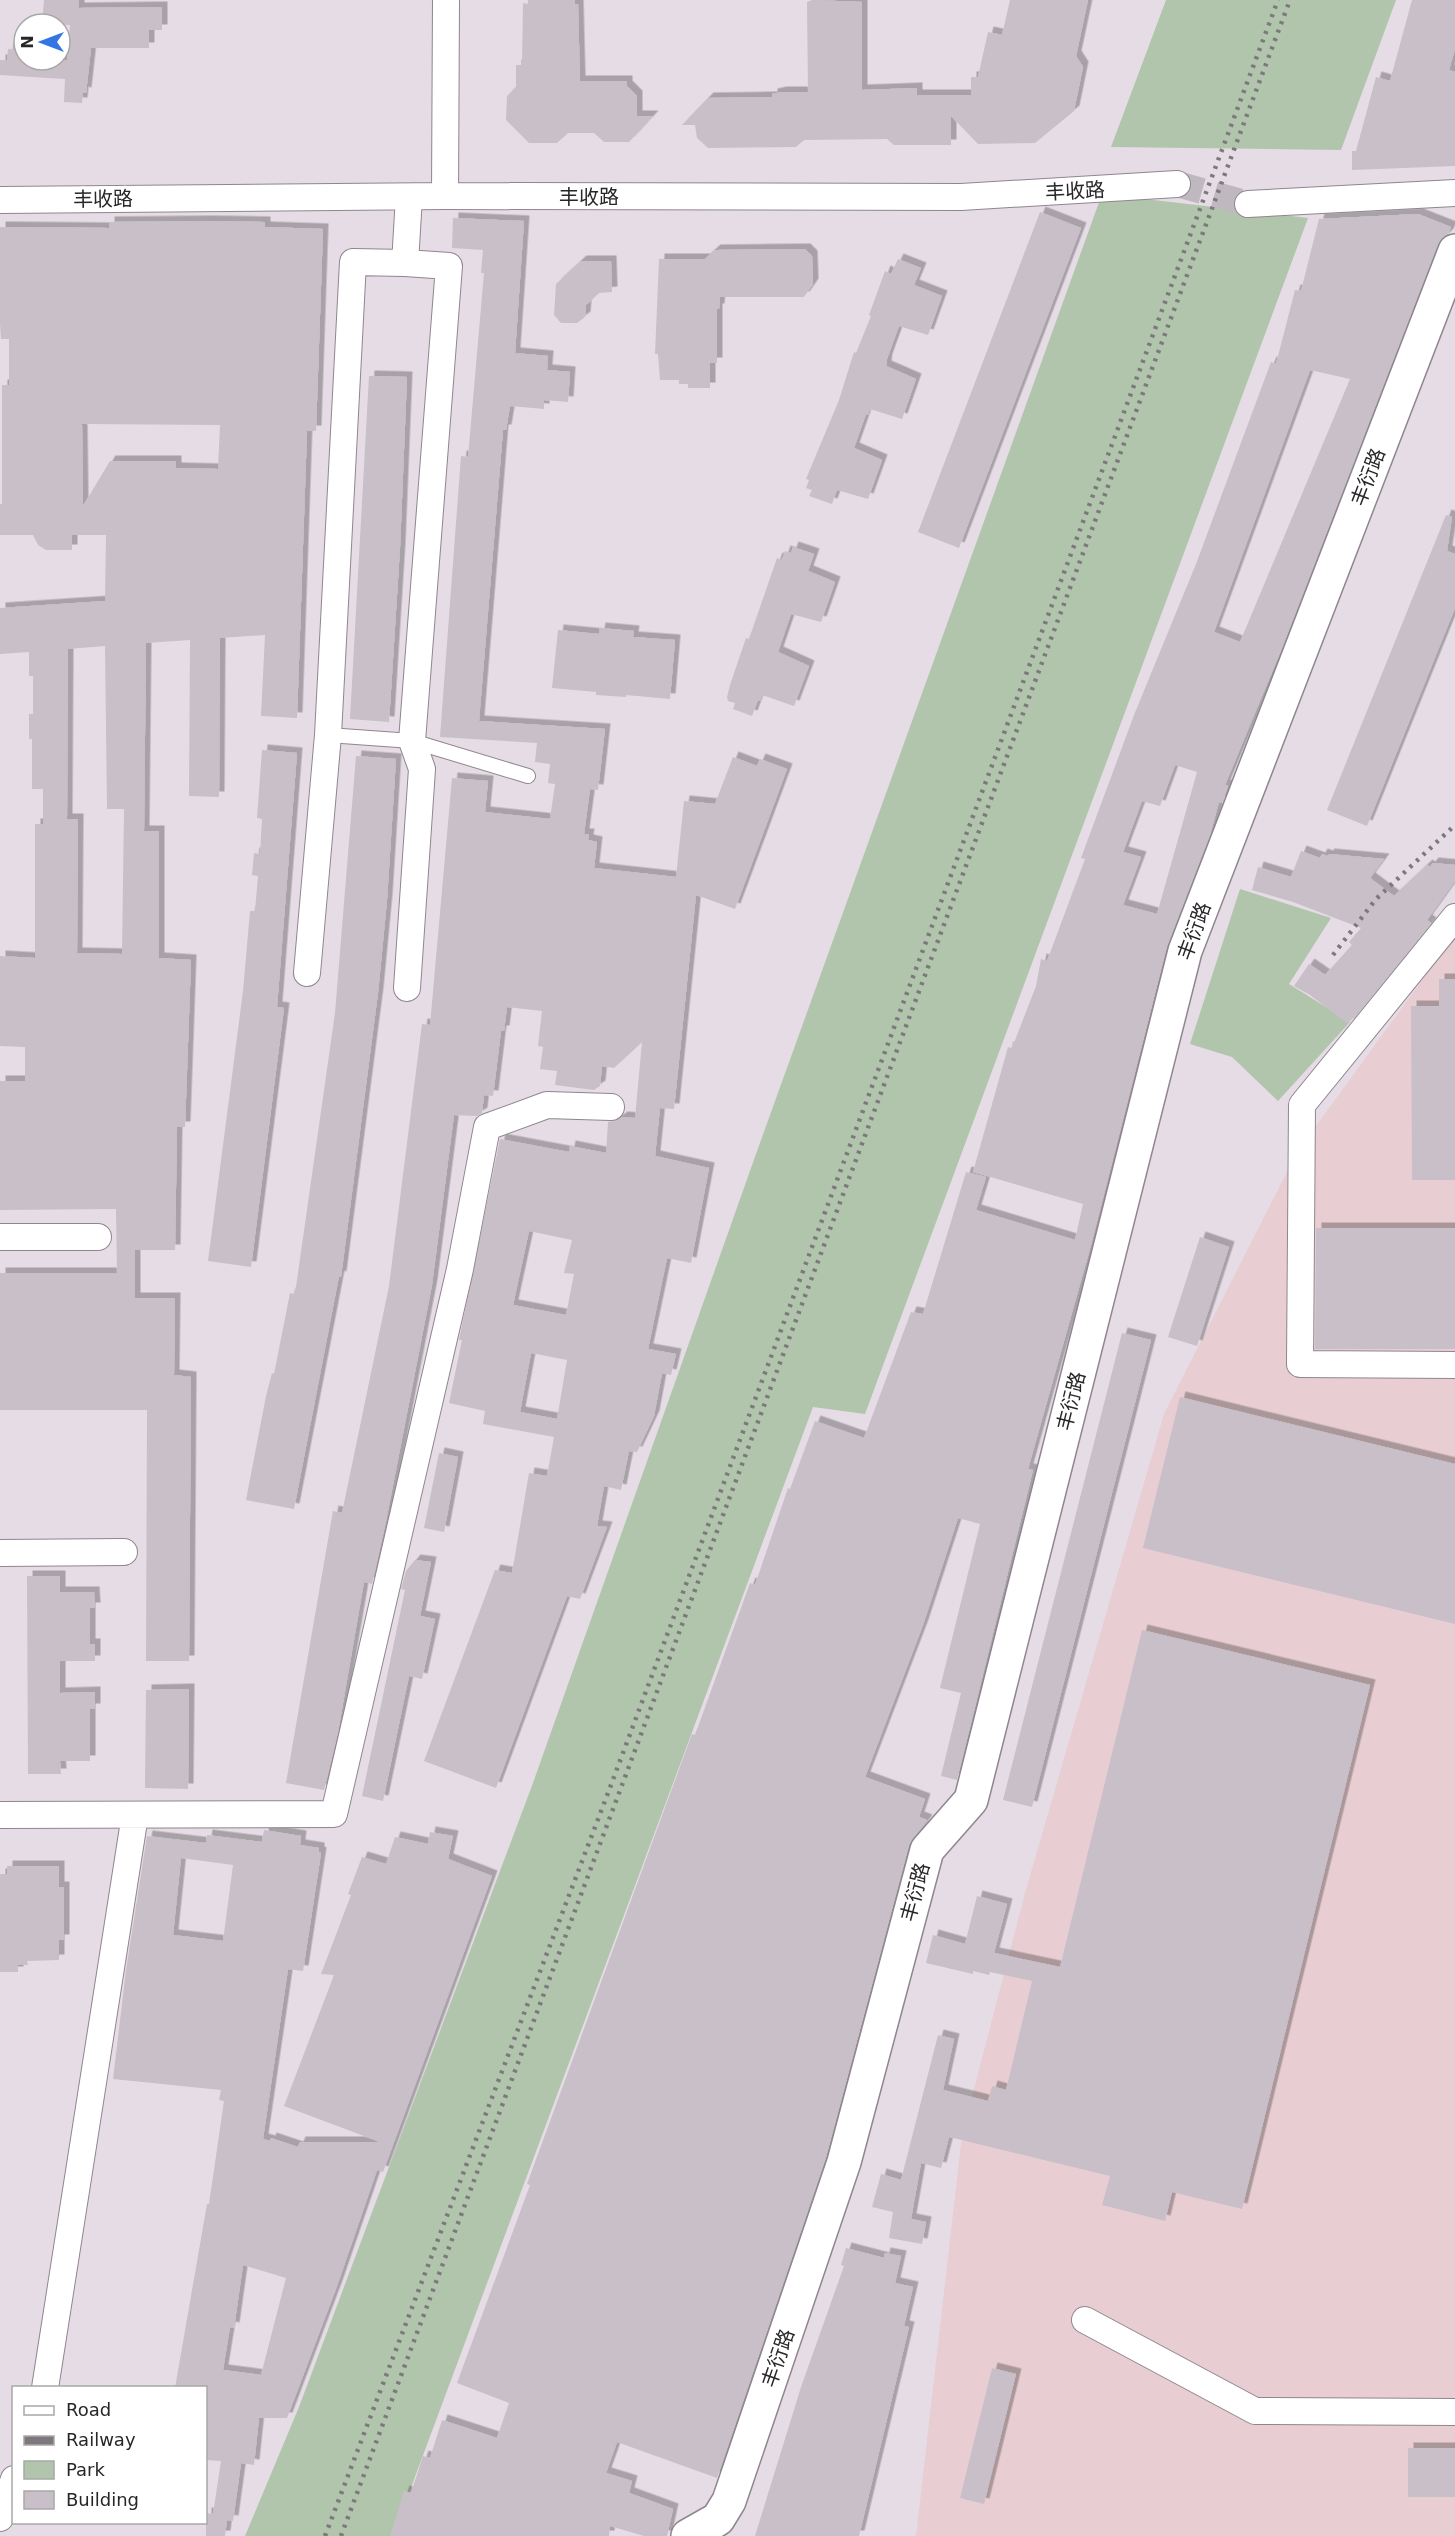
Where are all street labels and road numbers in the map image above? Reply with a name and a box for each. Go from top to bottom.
street label: 丰收路 [1044,177,1106,205]
street label: 丰收路 [559,185,619,209]
street label: 丰收路 [73,186,133,212]
street label: 丰衍路 [1346,445,1390,509]
street label: 丰衍路 [1172,899,1216,963]
street label: 丰衍路 [1052,1369,1090,1433]
street label: 丰衍路 [896,1860,934,1924]
street label: 丰衍路 [757,2326,799,2390]

